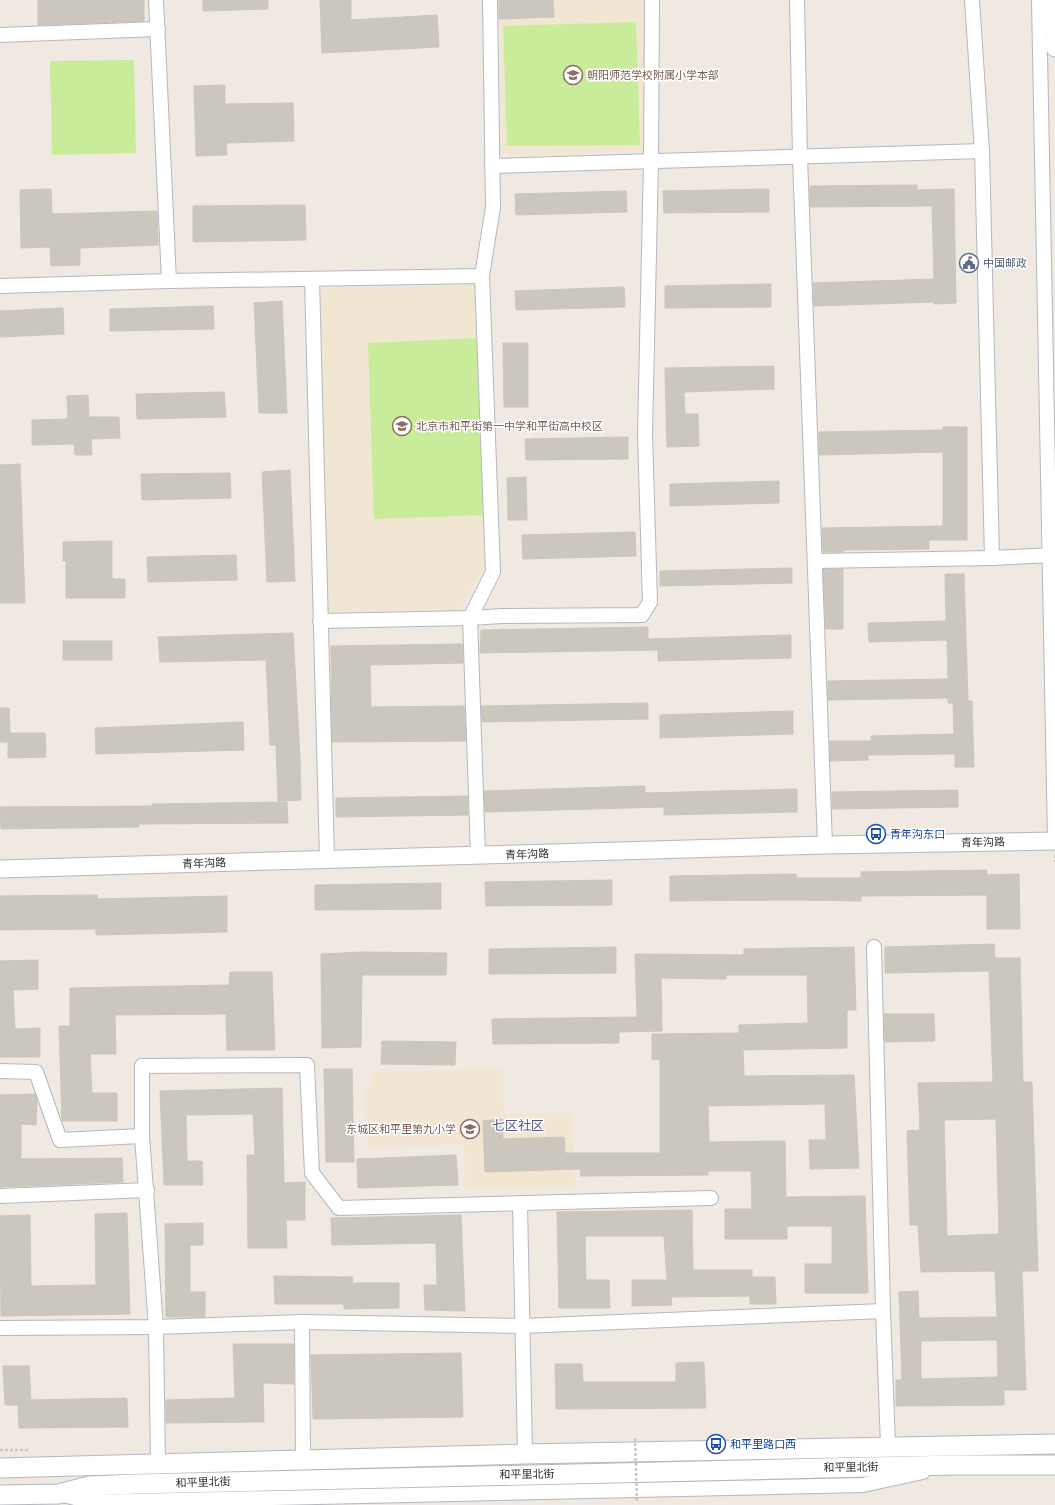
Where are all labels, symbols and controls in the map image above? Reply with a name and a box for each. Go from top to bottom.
school or university icon: 朝阳师范学校附属小学本部 [562,64,584,86]
place label: 朝阳师范学校附属小学本部 [587,69,719,82]
public building icon: 中国邮政 [958,252,980,274]
place label: 中国邮政 [983,257,1027,270]
school or university icon: 北京市和平街第一中学和平街高中校区 [391,415,413,437]
place label: 北京市和平街第一中学和平街高中校区 [416,420,603,433]
bus stop icon: 青年沟东口 [865,823,887,845]
place label: 青年沟东口 [890,828,945,841]
street label: 青年沟路 [961,836,1005,849]
street label: 青年沟路 [505,847,549,862]
street label: 青年沟路 [182,856,226,871]
school or university icon: 东城区和平里第九小学 [459,1118,481,1140]
district label: 七区社区 [492,1118,544,1133]
place label: 东城区和平里第九小学 [346,1123,456,1136]
bus stop icon: 和平里路口西 [705,1433,727,1455]
place label: 和平里路口西 [730,1438,796,1451]
street label: 和平里北街 [823,1461,879,1474]
street label: 和平里北街 [499,1468,555,1481]
street label: 和平里北街 [175,1475,231,1490]

